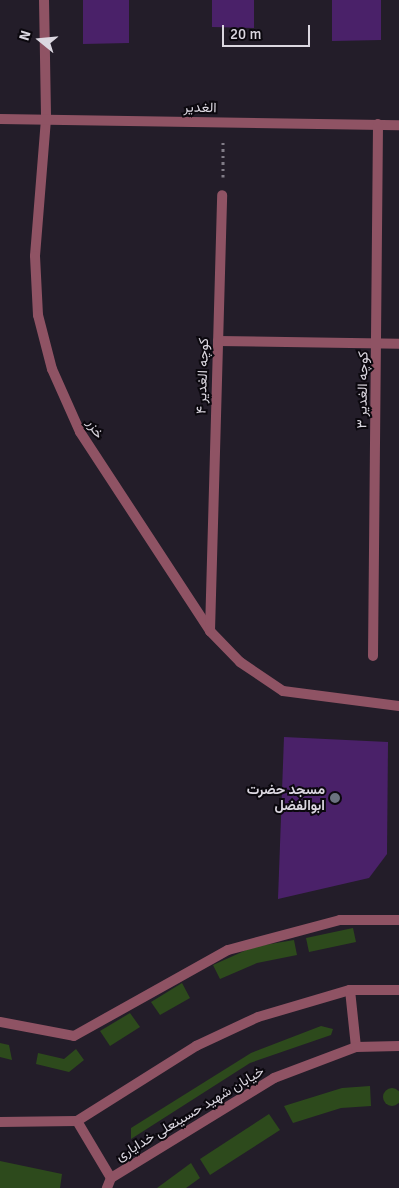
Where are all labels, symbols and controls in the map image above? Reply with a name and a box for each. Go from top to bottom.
north arrow [15,15,65,65]
scale bar [224,15,312,47]
text: 20 m [230,25,261,43]
text: N [16,28,35,43]
street label: الغدیر [183,99,217,117]
street label: کوچه الغدیر ۴ [193,338,213,414]
street label: کوچه الغدیر ۳ [354,351,372,429]
street label: خزر [83,416,107,442]
place label: مسجد حضرت ابوالفضل [247,782,325,814]
marker: مسجد حضرت ابوالفضل [329,792,341,804]
street label: خیابان شهید حسینعلی خدایاری [113,1063,267,1165]

